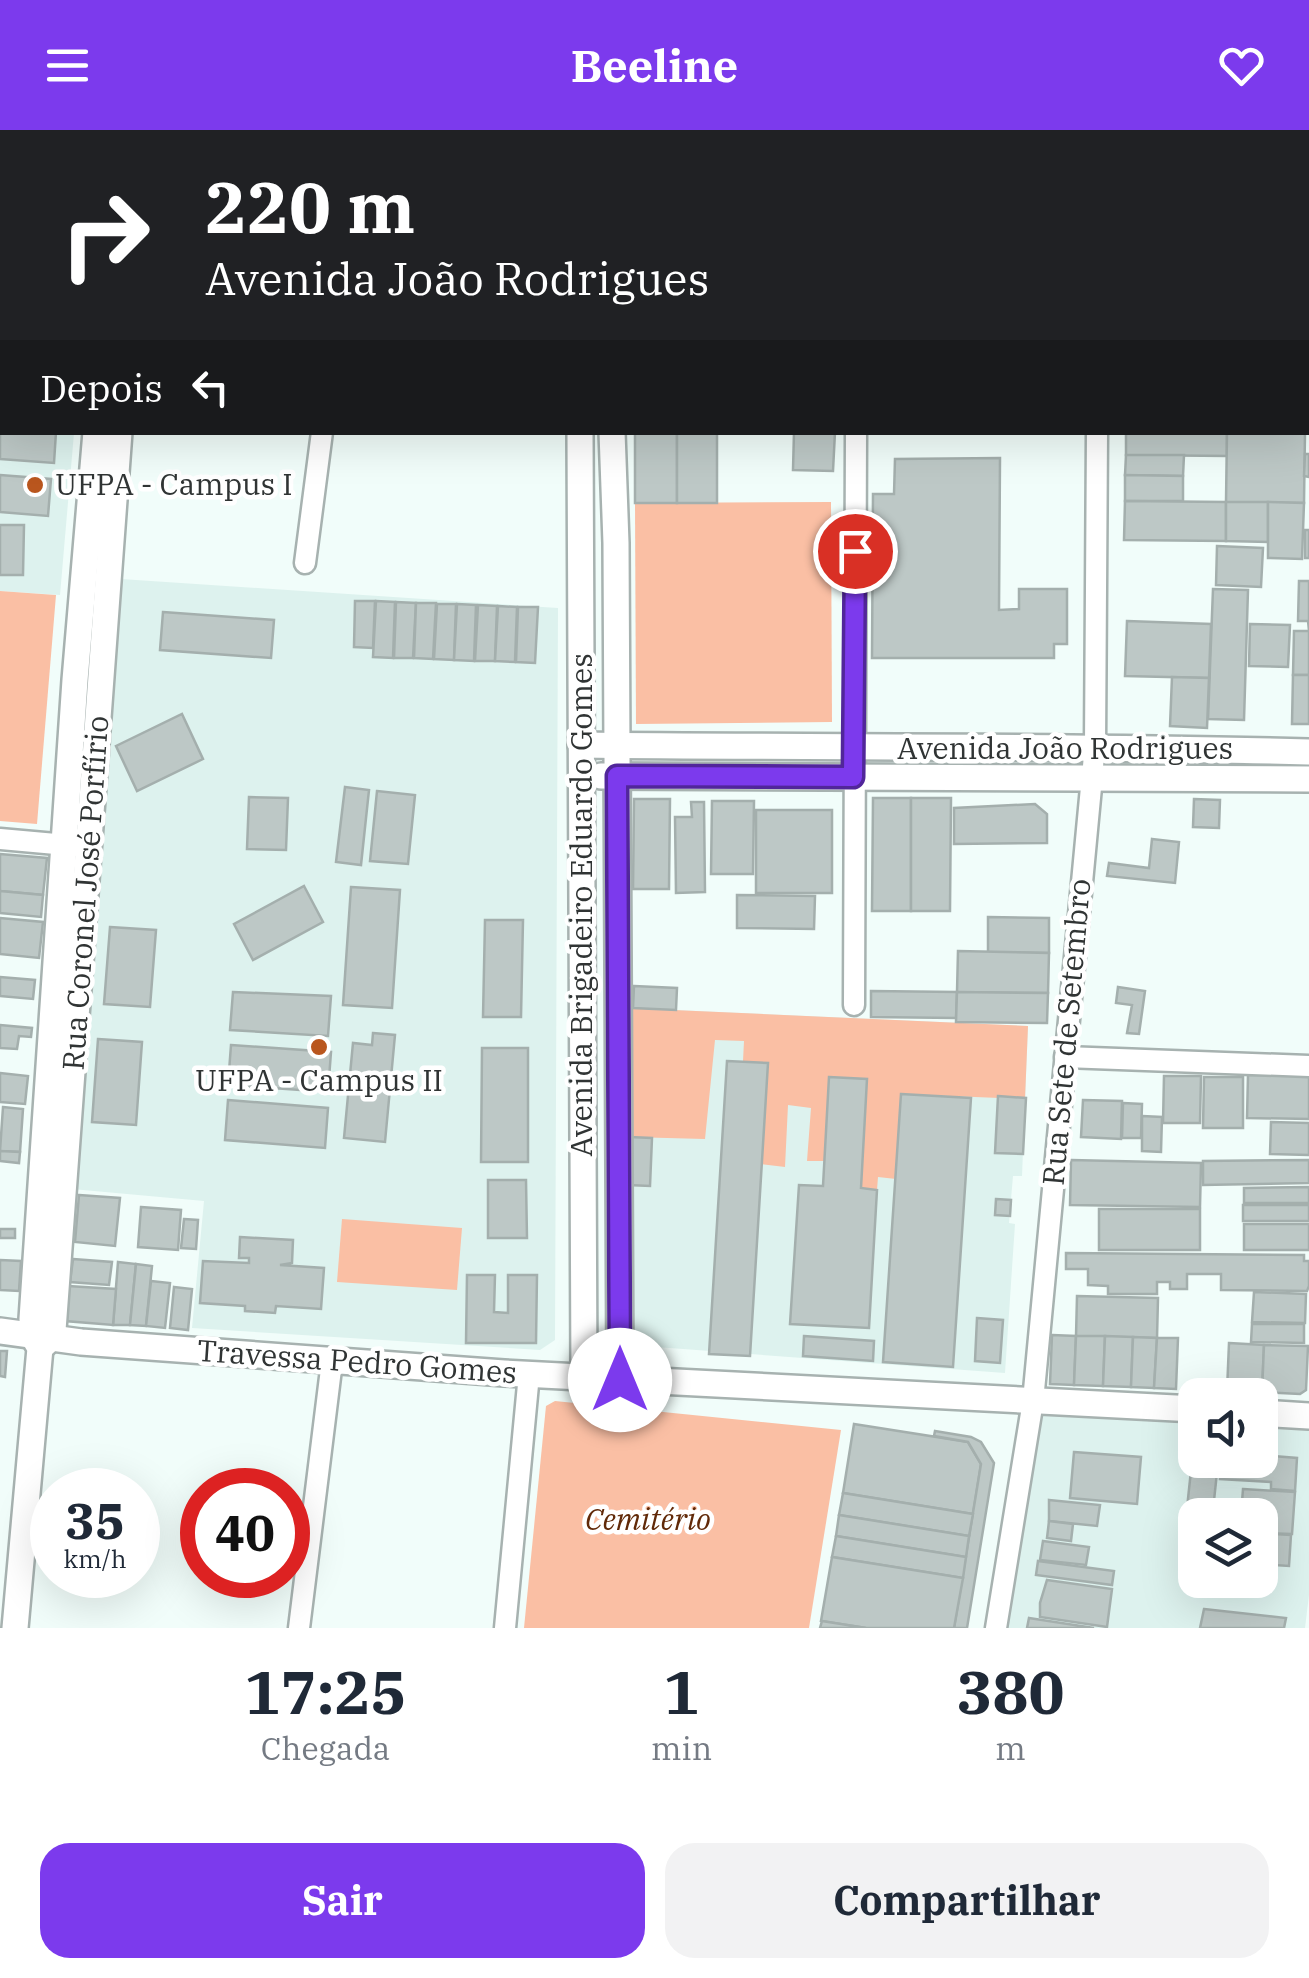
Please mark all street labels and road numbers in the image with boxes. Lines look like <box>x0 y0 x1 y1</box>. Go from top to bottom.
street label: Avenida Brigadeiro Eduardo Gomes <box>561 653 600 1157</box>
street label: Rua Coronel José Porfírio <box>53 714 116 1072</box>
street label: Avenida João Rodrigues <box>897 728 1233 767</box>
street label: Rua Sete de Setembro <box>1033 877 1098 1187</box>
street label: Travessa Pedro Gomes <box>196 1330 518 1391</box>

